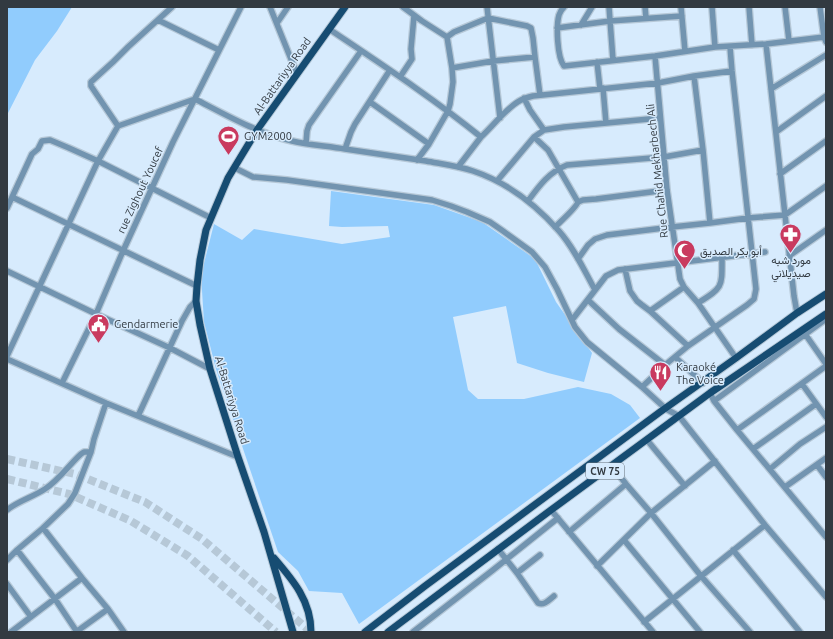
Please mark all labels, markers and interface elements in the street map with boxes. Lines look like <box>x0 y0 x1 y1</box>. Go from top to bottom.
street label: Al-Battariyya Road <box>251 35 313 117</box>
street label: Rue Chahid Mekharbech Ali <box>644 103 670 239</box>
sports icon: GYM2000 <box>216 123 242 156</box>
place label: GYM2000 <box>244 130 292 142</box>
street label: rue Zighout Youcef <box>115 144 166 235</box>
pharmacy icon: مورد شبه صيديلاني <box>778 221 804 254</box>
mosque icon: أبو بكر الصديق <box>671 238 697 271</box>
place label: أبو بكر الصديق <box>700 245 762 258</box>
place label: مورد شبه صيديلاني <box>771 254 811 283</box>
public building icon: Gendarmerie <box>85 311 111 344</box>
place label: Gendarmerie <box>114 318 178 330</box>
street label: Al-Battariyya Road <box>213 355 251 445</box>
restaurant icon: Karaoké The Voice <box>648 360 674 393</box>
place label: Karaoké The Voice <box>676 361 724 386</box>
road number: CW 75 <box>586 463 624 479</box>

